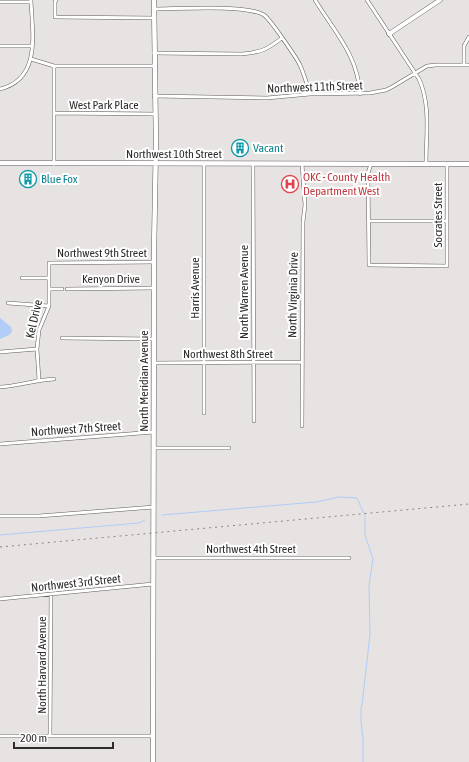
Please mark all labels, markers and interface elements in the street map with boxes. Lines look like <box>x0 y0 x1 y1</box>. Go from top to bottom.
street label: Northwest 11th Street <box>267 78 364 96</box>
street label: West Park Place <box>69 98 139 112</box>
building icon: Vacant <box>230 138 250 158</box>
place label: Vacant <box>253 141 284 155</box>
street label: Northwest 10th Street <box>126 147 222 161</box>
building icon: Blue Fox <box>18 169 38 189</box>
place label: OKC - County Health Department West <box>303 170 390 198</box>
place label: Blue Fox <box>41 172 78 186</box>
hospital icon: OKC - County Health Department West <box>280 174 300 194</box>
street label: Socrates Street <box>431 182 445 248</box>
street label: North Warren Avenue <box>237 245 251 339</box>
street label: Northwest 9th Street <box>57 246 148 260</box>
street label: North Virginia Drive <box>285 252 301 338</box>
street label: Harris Avenue <box>188 257 202 319</box>
street label: Kenyon Drive <box>82 272 140 286</box>
street label: Kel Drive <box>23 298 45 340</box>
street label: North Meridian Avenue <box>137 330 151 432</box>
street label: Northwest 8th Street <box>183 347 274 361</box>
street label: Northwest 7th Street <box>31 419 122 439</box>
street label: Northwest 4th Street <box>206 542 297 556</box>
street label: Northwest 3rd Street <box>30 571 122 595</box>
street label: North Harvard Avenue <box>35 616 49 714</box>
scale bar <box>14 724 113 750</box>
text: 200 m <box>20 731 47 745</box>

